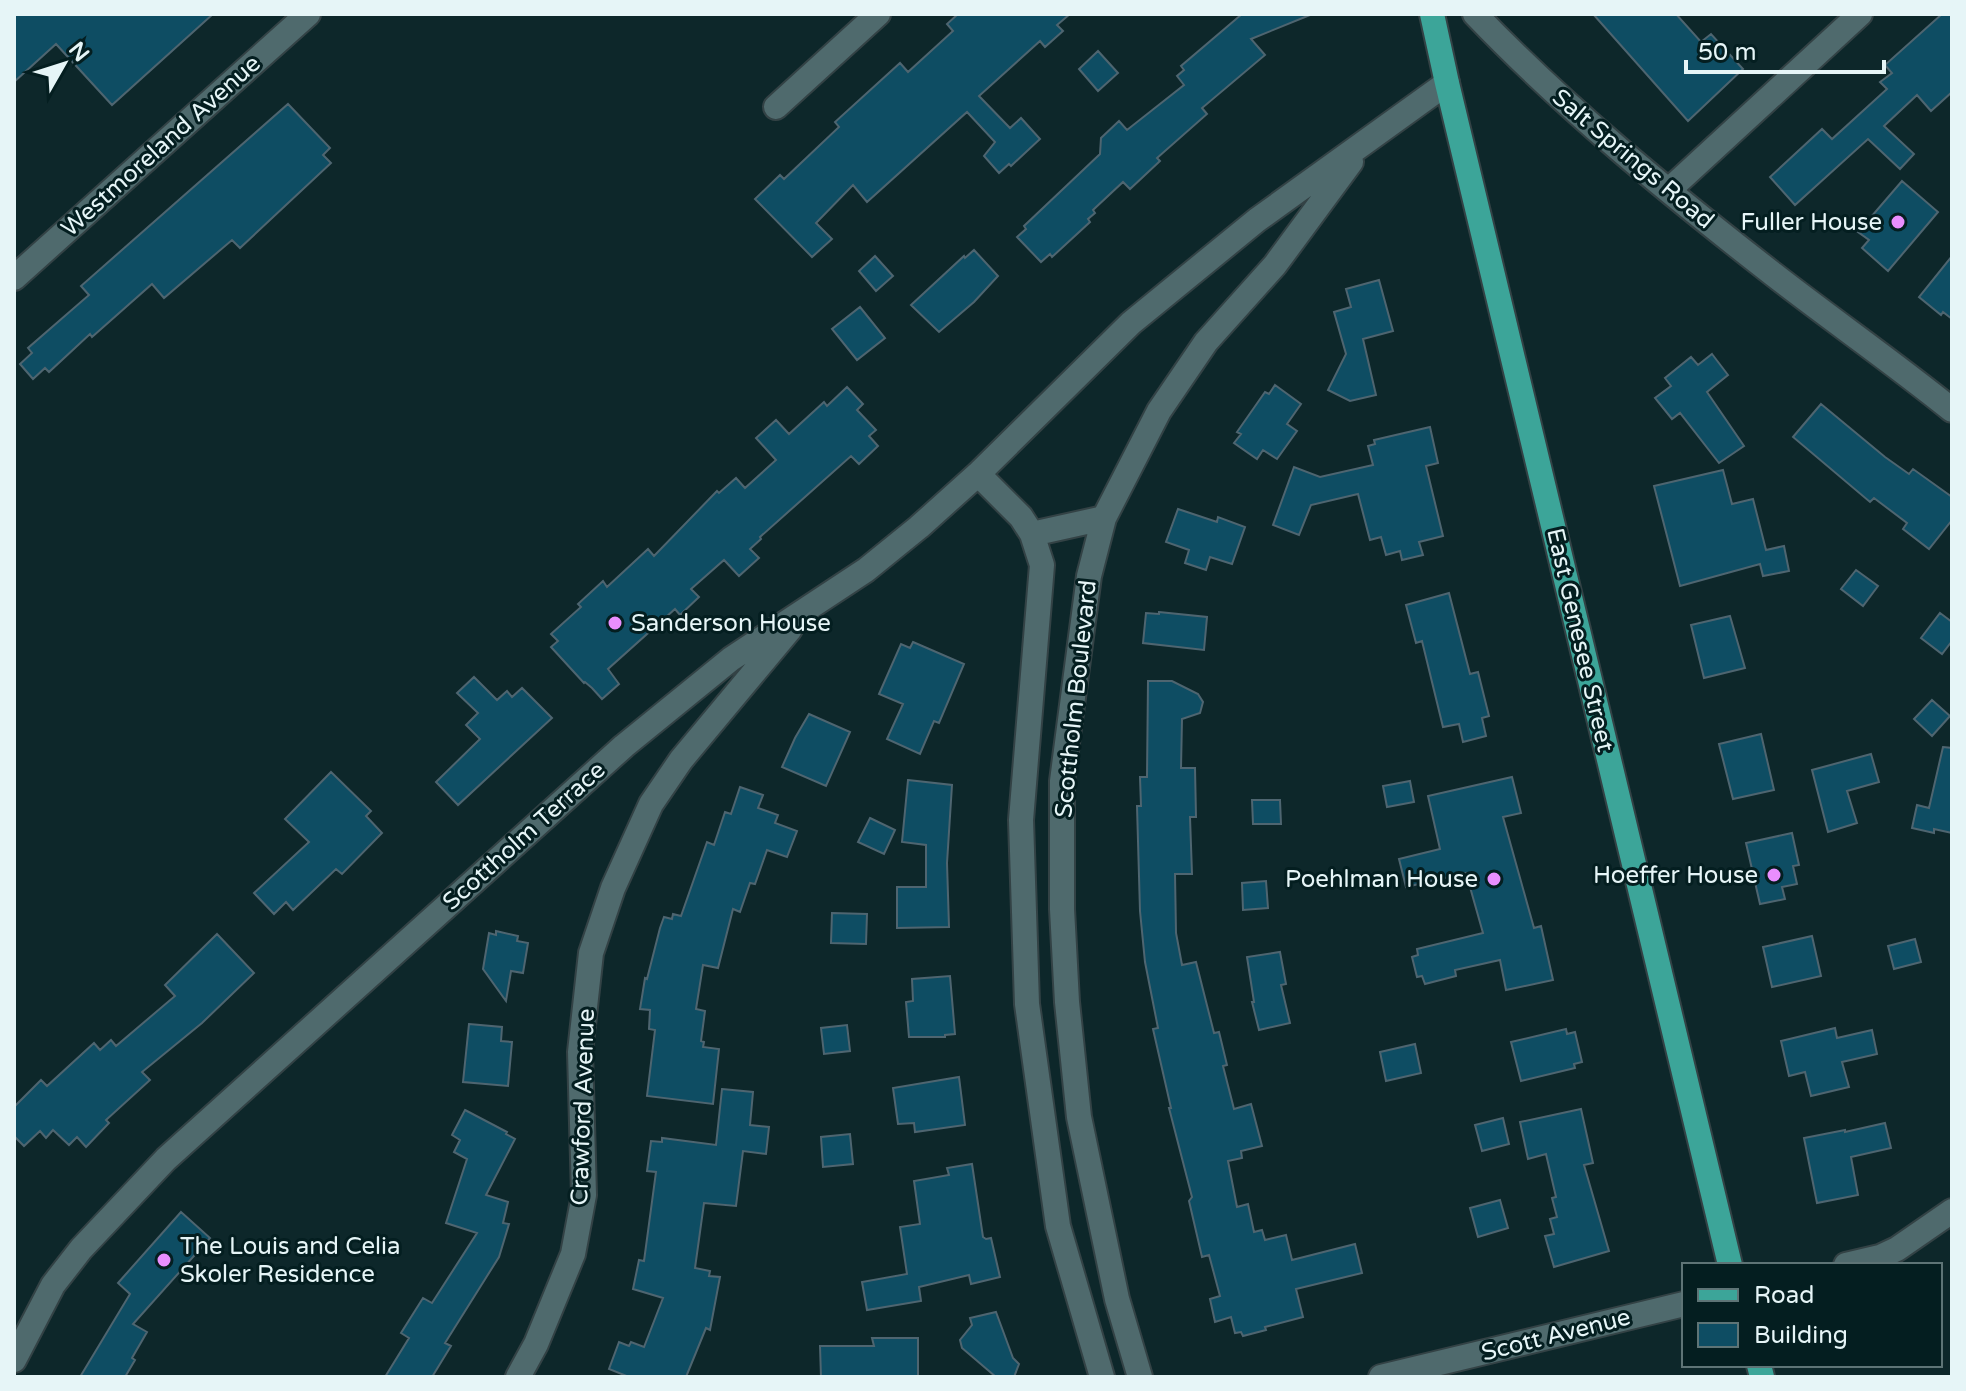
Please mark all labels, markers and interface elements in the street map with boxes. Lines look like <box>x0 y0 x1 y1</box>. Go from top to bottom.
north arrow <box>24 24 104 104</box>
scale bar <box>1686 24 1884 74</box>
text: N <box>63 37 94 67</box>
text: 50 m <box>1698 38 1756 67</box>
street label: Westmoreland Avenue <box>56 49 266 243</box>
street label: Salt Springs Road <box>1546 83 1720 235</box>
place label: Fuller House <box>1741 208 1882 237</box>
marker: Fuller House <box>1889 213 1907 231</box>
street label: East Genesee Street <box>1540 525 1620 755</box>
street label: Scottholm Boulevard <box>1049 579 1103 819</box>
place label: Sanderson House <box>631 609 831 638</box>
marker: Sanderson House <box>606 614 624 632</box>
street label: Scottholm Terrace <box>437 755 611 917</box>
place label: Hoeffer House <box>1593 861 1758 890</box>
place label: Poehlman House <box>1285 865 1478 894</box>
marker: Hoeffer House <box>1765 866 1783 884</box>
marker: Poehlman House <box>1485 870 1503 888</box>
street label: Crawford Avenue <box>565 1008 601 1206</box>
place label: The Louis and Celia Skoler Residence <box>180 1232 401 1289</box>
marker: The Louis and Celia Skoler Residence <box>155 1251 173 1269</box>
legend <box>1682 1263 1942 1367</box>
text: Road <box>1754 1281 1814 1310</box>
street label: Scott Avenue <box>1479 1302 1633 1368</box>
text: Building <box>1754 1321 1848 1350</box>

